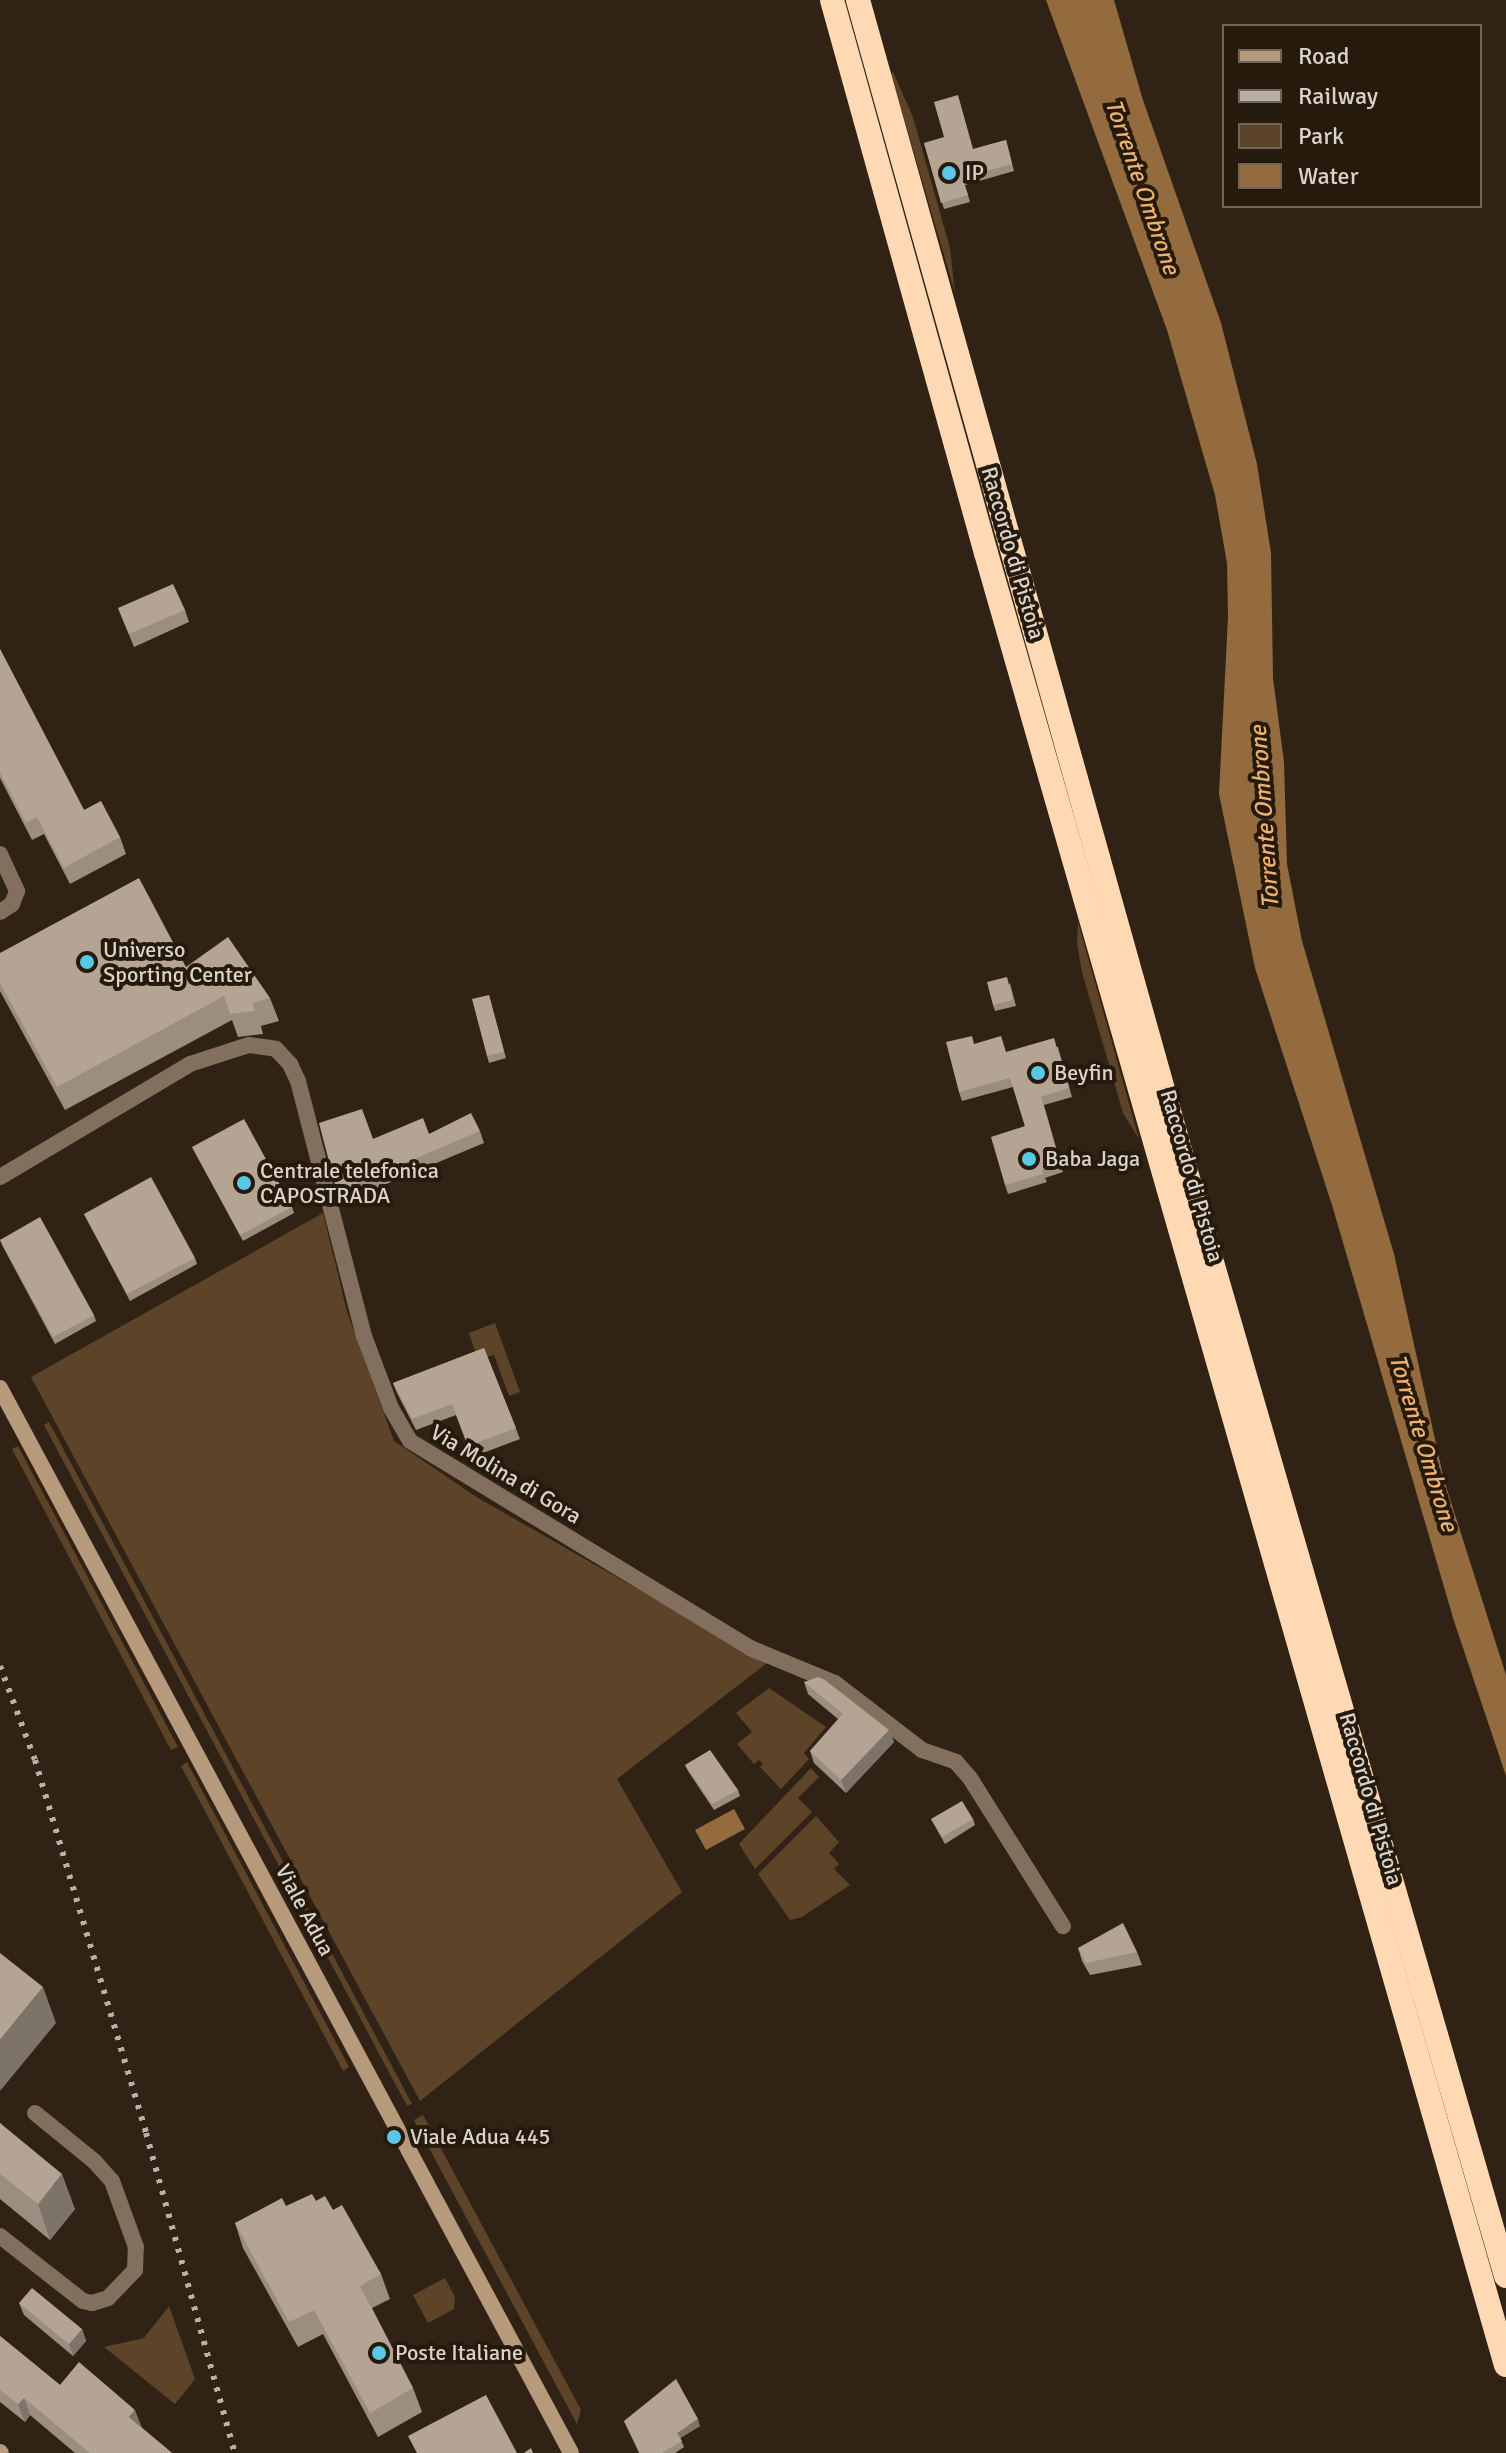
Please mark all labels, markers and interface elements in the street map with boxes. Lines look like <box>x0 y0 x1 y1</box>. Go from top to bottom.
legend <box>1222 24 1482 208</box>
text: Road <box>1298 41 1349 71</box>
text: Railway <box>1298 81 1378 111</box>
water label: Torrente Ombrone <box>1098 96 1186 278</box>
text: Park <box>1298 121 1344 151</box>
place label: IP <box>965 160 984 186</box>
text: Water <box>1298 161 1358 191</box>
marker: IP <box>940 164 958 182</box>
street label: Raccordo di Pistoia <box>976 464 1050 642</box>
water label: Torrente Ombrone <box>1244 724 1286 910</box>
place label: Universo Sporting Center <box>103 936 252 988</box>
marker: Universo Sporting Center <box>78 953 96 971</box>
place label: Beyfin <box>1054 1060 1113 1086</box>
marker: Beyfin <box>1029 1064 1047 1082</box>
street label: Raccordo di Pistoia <box>1155 1087 1229 1265</box>
place label: Baba Jaga <box>1045 1146 1140 1172</box>
marker: Baba Jaga <box>1020 1150 1038 1168</box>
place label: Centrale telefonica CAPOSTRADA <box>260 1157 439 1208</box>
marker: Centrale telefonica CAPOSTRADA <box>235 1174 253 1192</box>
water label: Torrente Ombrone <box>1382 1351 1464 1535</box>
street label: Via Molina di Gora <box>426 1419 586 1529</box>
street label: Raccordo di Pistoia <box>1334 1710 1408 1888</box>
street label: Viale Adua <box>270 1860 340 1960</box>
place label: Viale Adua 445 <box>410 2124 550 2150</box>
marker: Viale Adua 445 <box>385 2128 403 2146</box>
place label: Poste Italiane <box>395 2340 523 2366</box>
marker: Poste Italiane <box>370 2344 388 2362</box>

